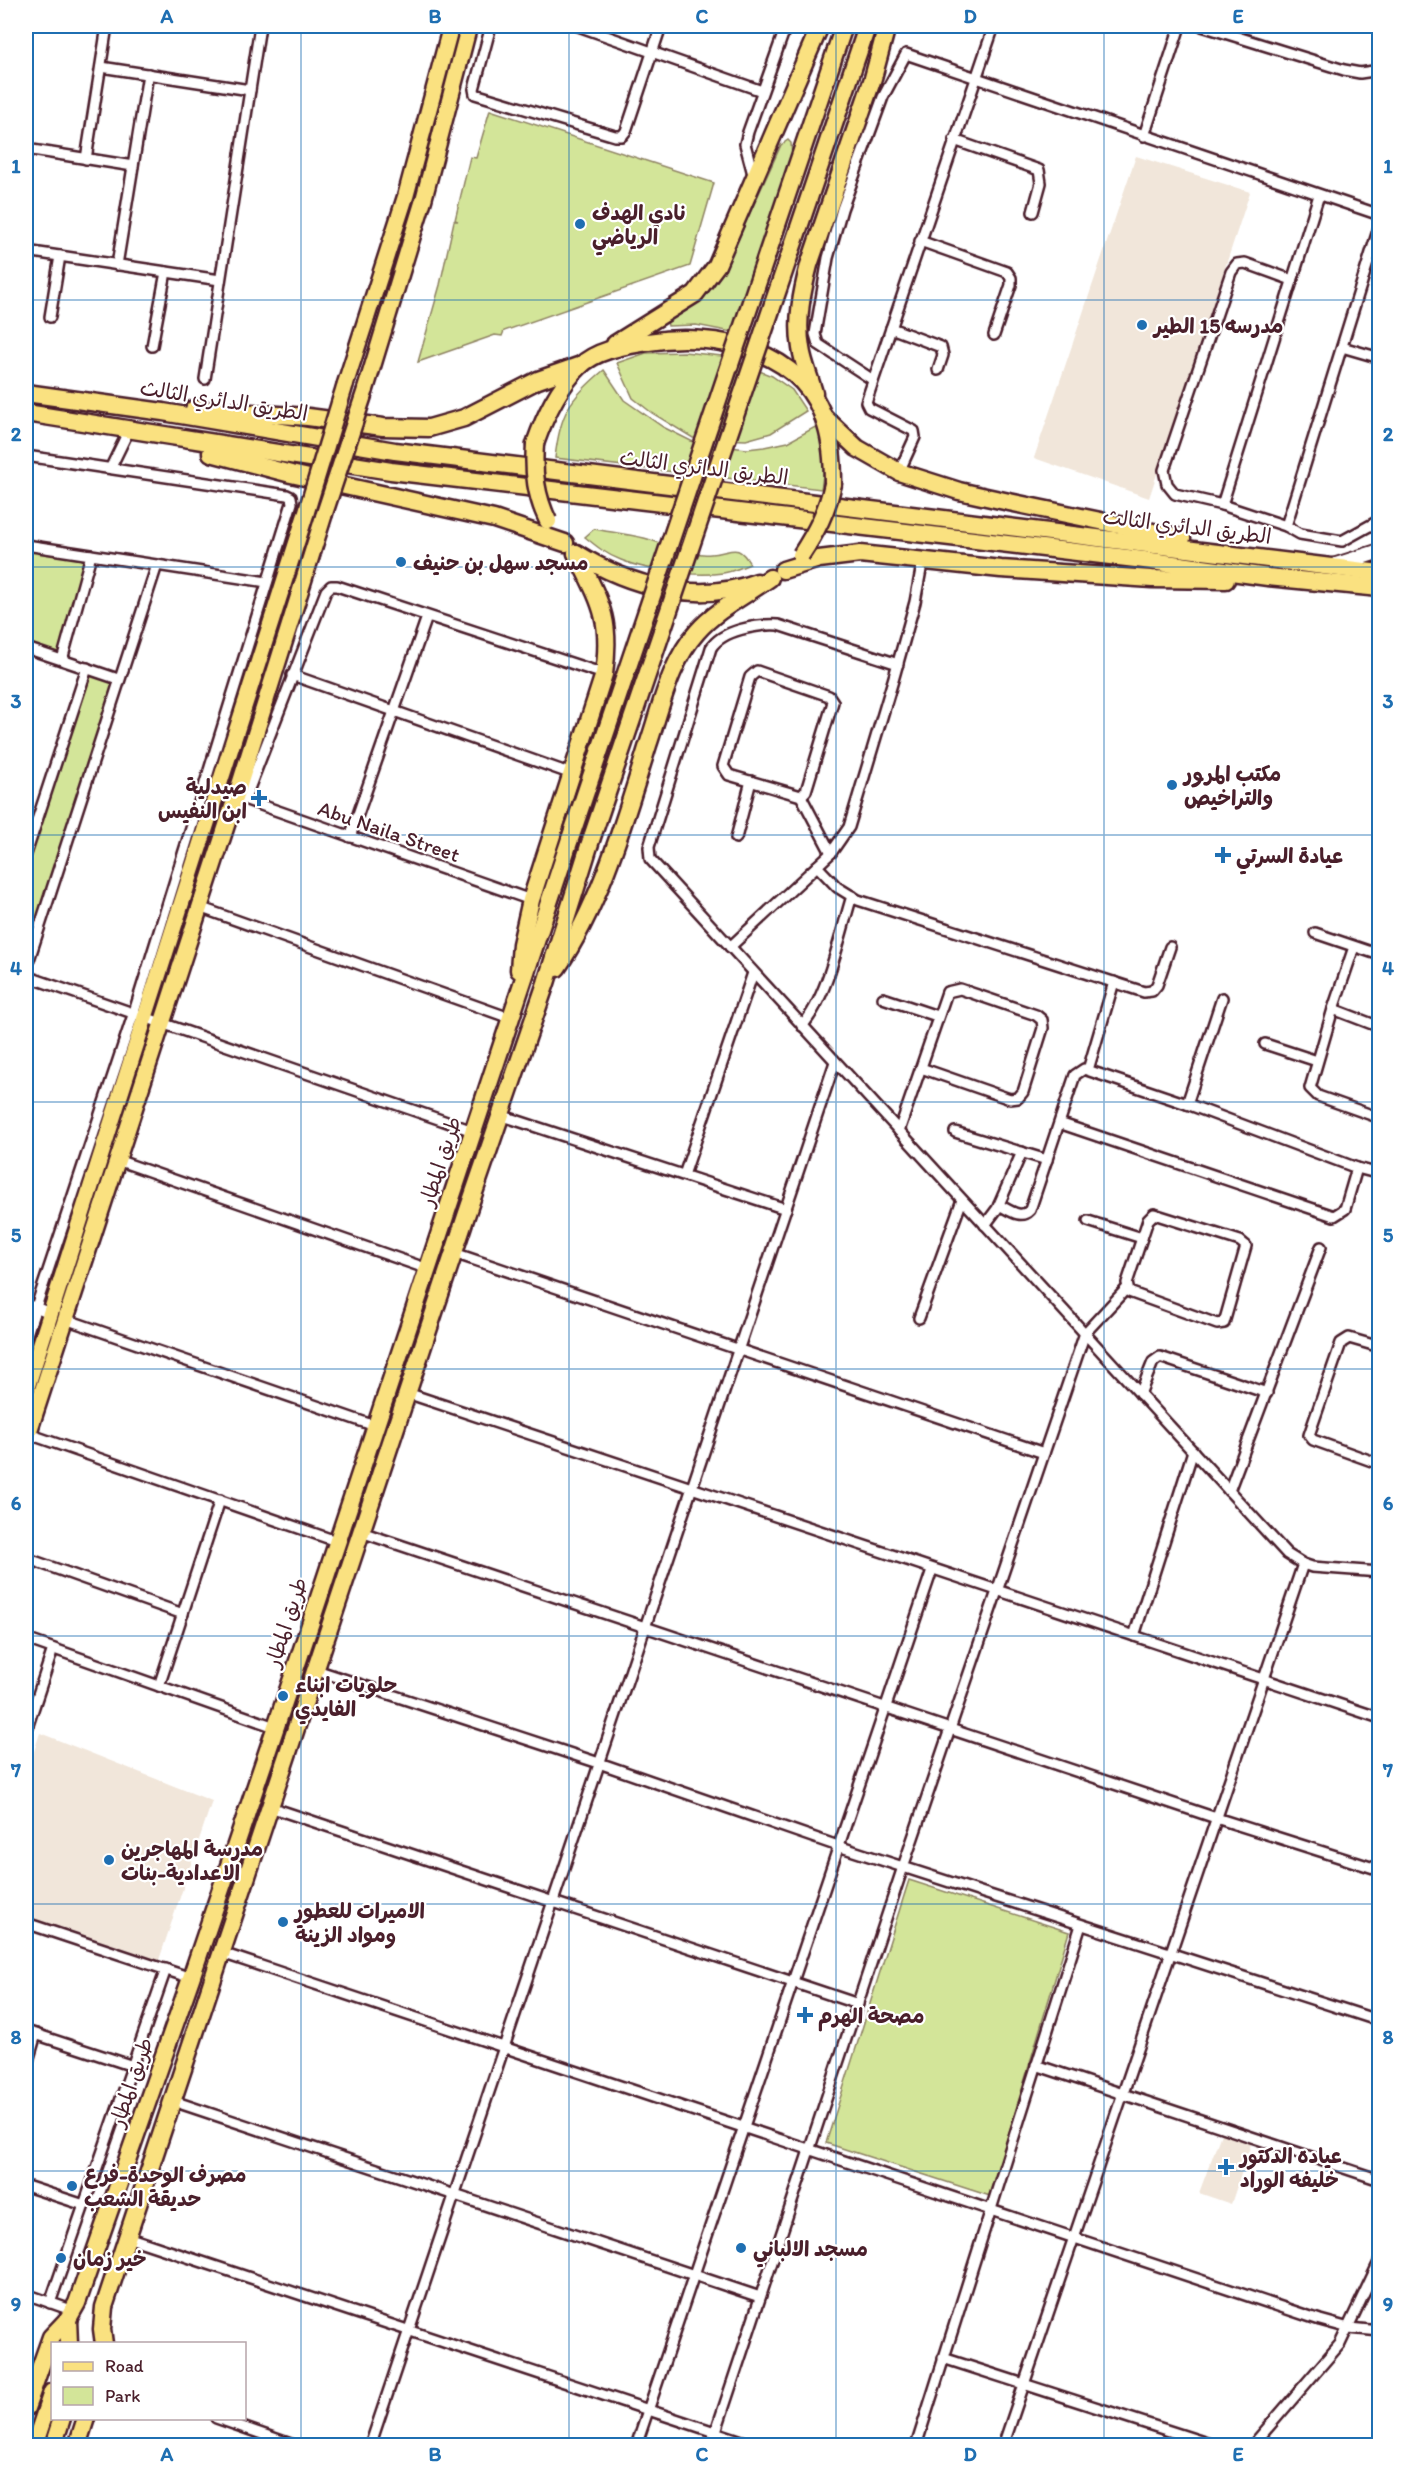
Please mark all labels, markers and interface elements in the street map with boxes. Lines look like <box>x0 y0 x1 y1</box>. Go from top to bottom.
text: A <box>160 4 174 28</box>
text: B <box>429 4 442 28</box>
text: C <box>696 4 709 28</box>
text: D <box>963 4 977 28</box>
text: E <box>1232 4 1244 28</box>
text: 1 <box>11 154 21 178</box>
text: 1 <box>1383 154 1393 178</box>
place label: نادي الهدف الرياضي <box>592 200 686 256</box>
marker: نادي الهدف الرياضي <box>573 217 587 231</box>
place label: مدرسه 15 الطير <box>1152 313 1283 339</box>
marker: مدرسه 15 الطير <box>1135 318 1149 332</box>
street label: الطريق الدائري الثالث <box>138 374 310 429</box>
text: 2 <box>11 422 22 446</box>
text: 2 <box>1383 422 1394 446</box>
street label: الطريق الدائري الثالث <box>618 444 790 493</box>
street label: الطريق الدائري الثالث <box>1101 503 1273 552</box>
place label: مسجد سهل بن حنيف <box>413 550 589 576</box>
marker: مسجد سهل بن حنيف <box>394 555 408 569</box>
text: 3 <box>11 689 22 713</box>
text: 3 <box>1383 689 1394 713</box>
place label: مكتب المرور والتراخيص <box>1182 761 1281 811</box>
place label: صيدلية ابن النفيس <box>158 774 247 824</box>
marker: مكتب المرور والتراخيص <box>1165 778 1179 792</box>
marker: صيدلية ابن النفيس <box>252 791 266 805</box>
street label: Abu Naila Street <box>315 795 463 867</box>
place label: عيادة السرتي <box>1236 843 1343 875</box>
marker: عيادة السرتي <box>1214 846 1232 864</box>
text: 4 <box>10 956 22 980</box>
text: 4 <box>1382 956 1394 980</box>
street label: طريق المطار <box>413 1113 466 1211</box>
text: 5 <box>11 1223 22 1247</box>
text: 5 <box>1383 1223 1394 1247</box>
text: 6 <box>11 1491 22 1515</box>
text: 6 <box>1383 1491 1394 1515</box>
street label: طريق المطار <box>259 1574 312 1672</box>
place label: حلويات ابناء الفايدي <box>295 1672 397 1725</box>
marker: حلويات ابناء الفايدي <box>276 1689 290 1703</box>
text: 7 <box>10 1758 21 1782</box>
text: 7 <box>1382 1758 1393 1782</box>
place label: مدرسة المهاجرين الاعدادية-بنات <box>121 1836 263 1886</box>
marker: مدرسة المهاجرين الاعدادية-بنات <box>102 1853 116 1867</box>
place label: الاميرات للعطور ومواد الزينة <box>293 1898 425 1949</box>
marker: الاميرات للعطور ومواد الزينة <box>276 1915 290 1929</box>
place label: مصحة الهرم <box>818 2003 924 2032</box>
marker: مصحة الهرم <box>796 2006 814 2024</box>
text: 8 <box>11 2025 22 2049</box>
text: 8 <box>1383 2025 1394 2049</box>
street label: طريق المطار <box>103 2034 158 2132</box>
place label: عياده الدكتور خليفه الوراد <box>1238 2143 1342 2194</box>
marker: عياده الدكتور خليفه الوراد <box>1217 2158 1235 2176</box>
place label: مصرف الوحدة-فرع حديقة الشعب <box>84 2162 246 2212</box>
marker: مصرف الوحدة-فرع حديقة الشعب <box>65 2179 79 2193</box>
place label: مسجد الالباني <box>753 2236 868 2268</box>
marker: مسجد الالباني <box>734 2241 748 2255</box>
place label: خير زمان <box>73 2246 146 2272</box>
marker: خير زمان <box>54 2251 68 2265</box>
text: 9 <box>11 2292 21 2316</box>
text: 9 <box>1383 2292 1393 2316</box>
legend <box>51 2342 246 2420</box>
text: Road <box>105 2355 144 2377</box>
text: Park <box>105 2385 140 2407</box>
text: A <box>160 2442 174 2466</box>
text: B <box>429 2442 442 2466</box>
text: C <box>696 2442 709 2466</box>
text: D <box>963 2442 977 2466</box>
text: E <box>1232 2442 1244 2466</box>

